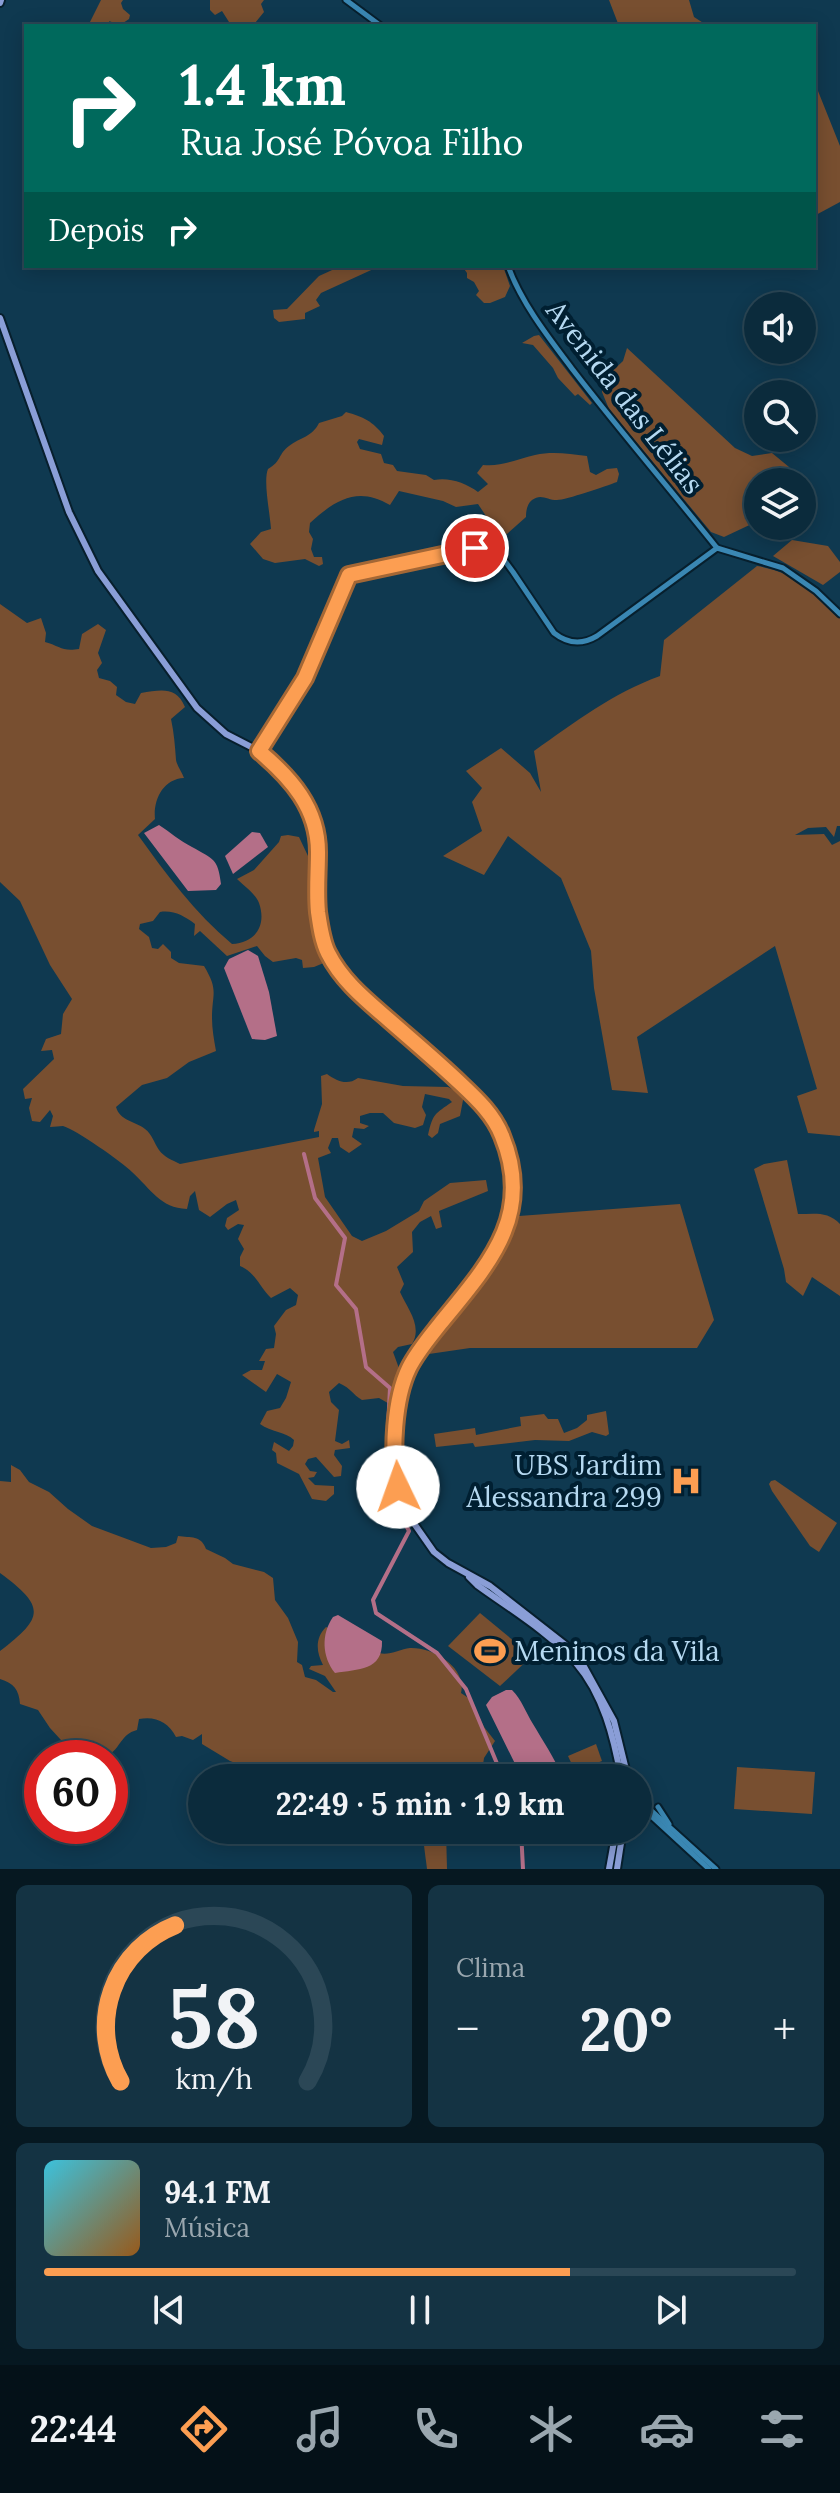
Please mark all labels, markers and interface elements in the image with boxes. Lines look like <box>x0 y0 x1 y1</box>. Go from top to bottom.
text: 1.4 km <box>180 49 346 120</box>
icon: right <box>48 56 152 160</box>
text: Rua José Póvoa Filho <box>180 119 524 165</box>
icon: right <box>160 208 204 252</box>
text: Depois <box>48 211 144 249</box>
street label: Avenida das Lélias <box>538 292 712 501</box>
map controls <box>744 292 816 540</box>
button: sound <box>744 292 816 364</box>
button: search <box>744 380 816 452</box>
button: layers <box>744 468 816 540</box>
pin <box>441 514 509 582</box>
icon: arrive <box>453 526 497 570</box>
position arrow <box>356 1445 440 1529</box>
place label: UBS Jardim Alessandra 299 <box>465 1447 662 1515</box>
hospital icon: UBS Jardim Alessandra 299 <box>669 1464 703 1498</box>
place label: Meninos da Vila <box>514 1633 720 1669</box>
sports icon: Meninos da Vila <box>473 1634 507 1668</box>
speed limit sign: 60 <box>24 1740 128 1844</box>
text: 22:49 · 5 min · 1.9 km <box>276 1785 564 1823</box>
text: Clima <box>456 1951 525 1984</box>
text: 58 <box>168 1964 260 2071</box>
text: 20° <box>579 1991 673 2067</box>
text: − <box>456 2001 479 2057</box>
text: + <box>773 2001 796 2057</box>
text: km/h <box>175 2060 253 2097</box>
text: 94.1 FM <box>164 2173 271 2211</box>
text: Música <box>164 2211 250 2244</box>
icon: previous <box>147 2288 191 2332</box>
icon: pause <box>398 2288 442 2332</box>
icon: next <box>649 2288 693 2332</box>
icon: directions <box>176 2401 232 2457</box>
icon: music <box>292 2401 348 2457</box>
icon: phone <box>408 2401 464 2457</box>
icon: climate <box>523 2401 579 2457</box>
icon: car <box>639 2401 695 2457</box>
icon: filters <box>754 2401 810 2457</box>
text: 22:44 <box>30 2406 117 2452</box>

